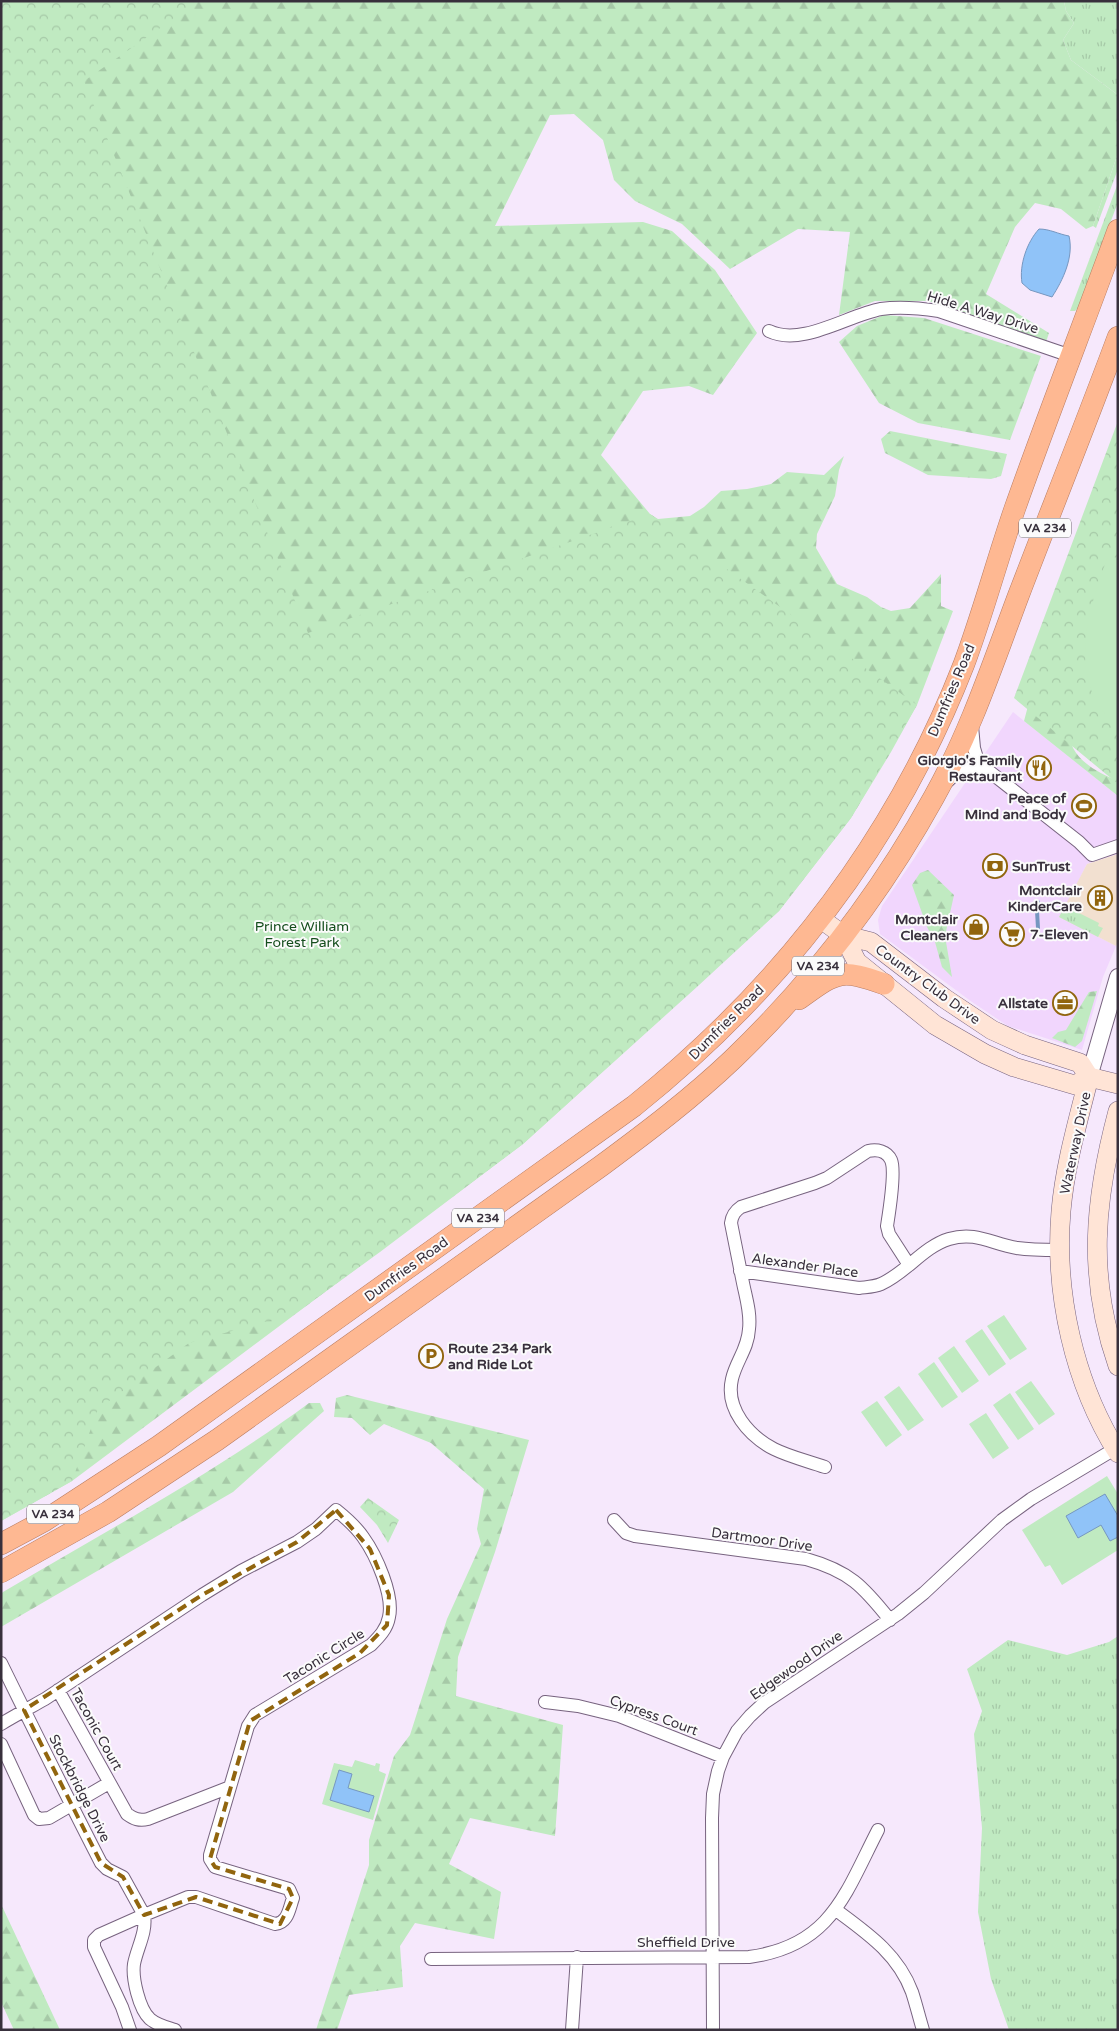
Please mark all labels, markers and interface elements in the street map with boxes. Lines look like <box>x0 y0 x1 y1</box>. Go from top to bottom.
street label: Hide A Way Drive <box>925 287 1041 337</box>
road number: VA 234 <box>1019 518 1071 538</box>
street label: Dumfries Road <box>924 641 979 739</box>
place label: Giorgio's Family Restaurant <box>917 752 1023 785</box>
restaurant icon: Giorgio's Family Restaurant <box>1026 755 1052 781</box>
place label: Peace of Mind and Body <box>965 790 1067 823</box>
sports icon: Peace of Mind and Body <box>1071 793 1097 819</box>
bank icon: SunTrust <box>982 853 1008 879</box>
place label: SunTrust <box>1012 858 1071 875</box>
place label: Montclair KinderCare <box>1008 882 1083 915</box>
building icon: Montclair KinderCare <box>1087 885 1113 911</box>
place label: Montclair Cleaners <box>895 911 959 944</box>
shop icon: Montclair Cleaners <box>963 914 989 940</box>
park label: Prince William Forest Park <box>255 918 349 951</box>
supermarket icon: 7-Eleven <box>999 921 1025 947</box>
place label: 7-Eleven <box>1030 926 1088 943</box>
street label: Country Club Drive <box>872 941 984 1028</box>
road number: VA 234 <box>792 956 844 976</box>
street label: Dumfries Road <box>685 981 767 1063</box>
office icon: Allstate <box>1052 990 1078 1016</box>
place label: Allstate <box>998 995 1048 1012</box>
street label: Waterway Drive <box>1056 1090 1095 1196</box>
road number: VA 234 <box>452 1208 504 1228</box>
street label: Dumfries Road <box>361 1233 451 1305</box>
street label: Alexander Place <box>751 1250 859 1281</box>
place label: Route 234 Park and Ride Lot <box>448 1340 552 1373</box>
parking icon: Route 234 Park and Ride Lot <box>418 1343 444 1369</box>
road number: VA 234 <box>27 1505 79 1524</box>
street label: Dartmoor Drive <box>710 1524 814 1555</box>
street label: Taconic Circle <box>281 1625 368 1688</box>
street label: Edgewood Drive <box>747 1627 846 1704</box>
street label: Taconic Court <box>67 1685 127 1774</box>
street label: Cypress Court <box>607 1692 701 1740</box>
street label: Stockbridge Drive <box>45 1732 114 1845</box>
street label: Sheffield Drive <box>637 1934 735 1951</box>

